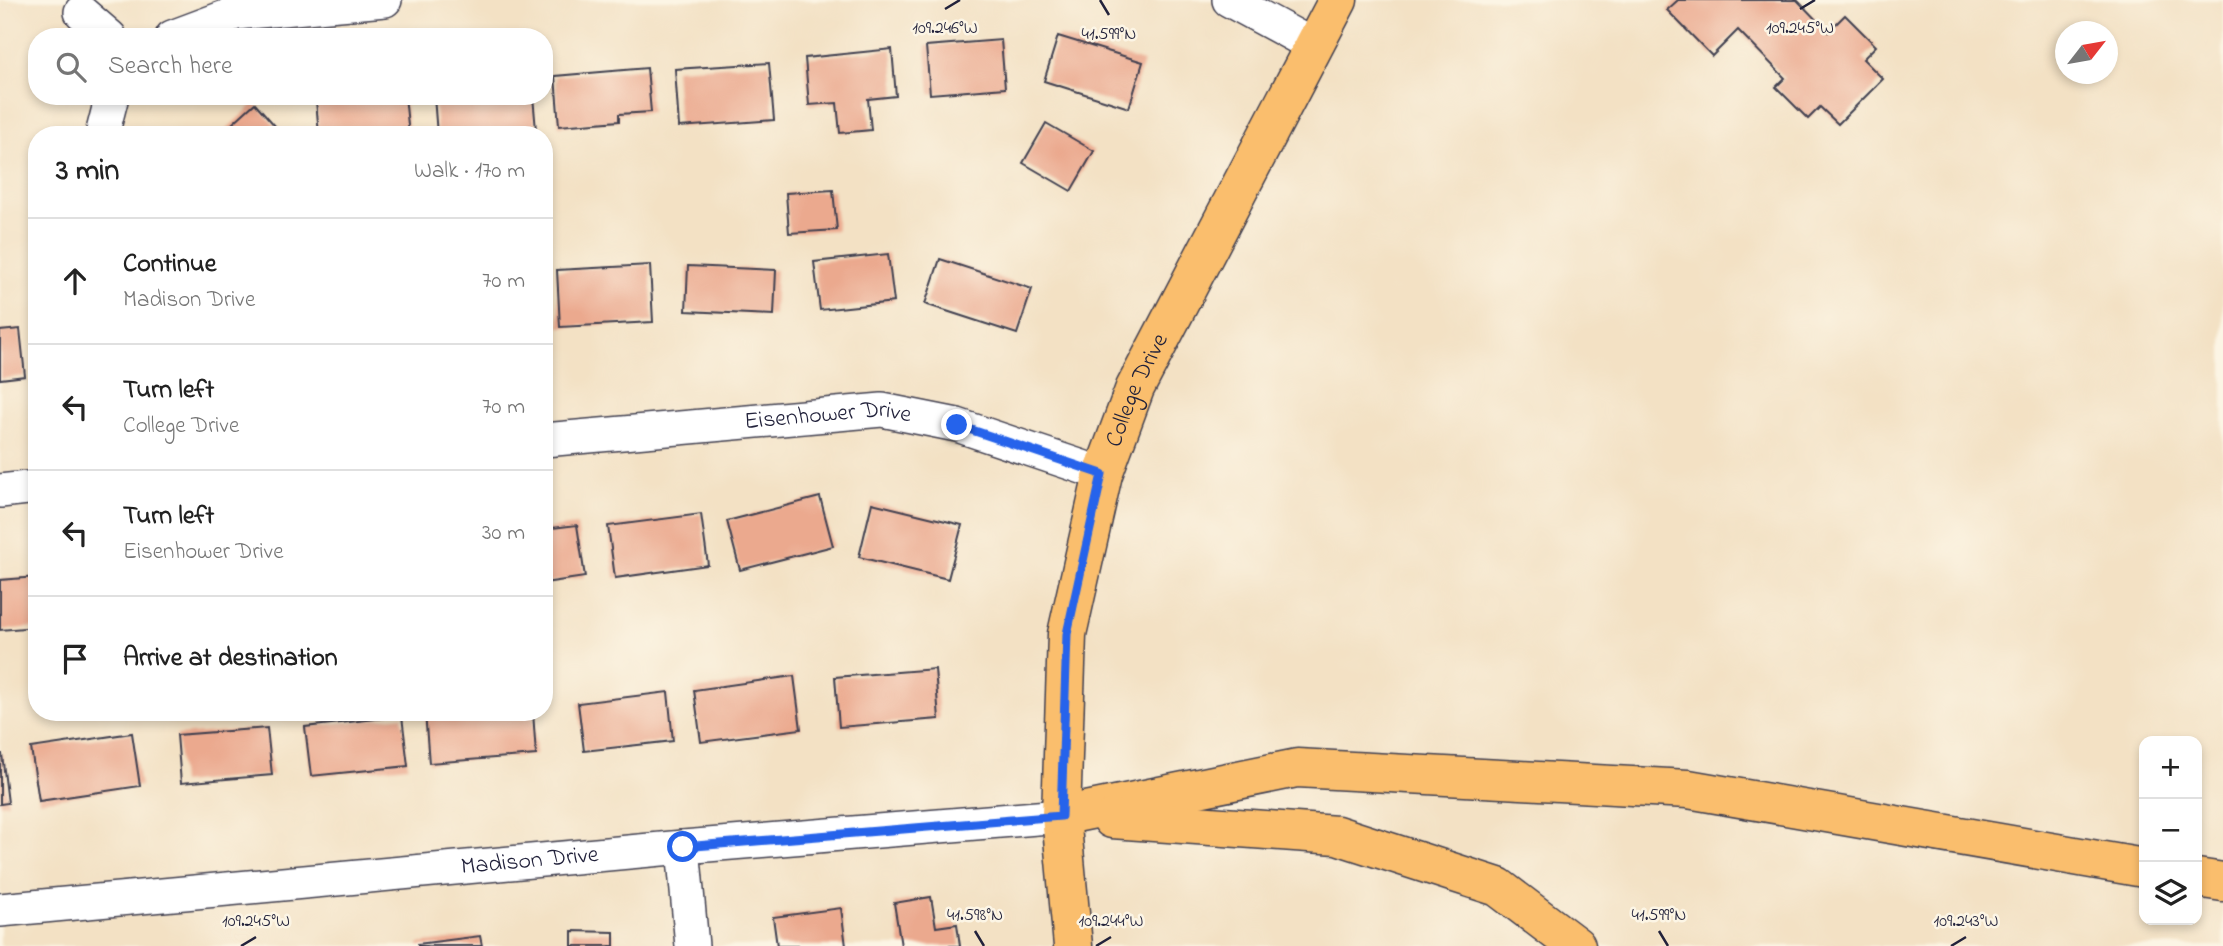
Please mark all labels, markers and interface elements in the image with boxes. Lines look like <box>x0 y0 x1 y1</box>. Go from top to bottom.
text: 109.246°W <box>912 16 978 42</box>
text: 109.245°W <box>1766 16 1834 42</box>
north arrow <box>2055 21 2118 84</box>
text: 41.599°N <box>1082 22 1136 48</box>
search box <box>28 28 553 105</box>
icon: search <box>52 48 90 86</box>
text: Search here <box>108 48 233 86</box>
text: 3 min <box>56 150 119 194</box>
text: Walk · 170 m <box>414 155 525 188</box>
text: Continue <box>123 246 216 284</box>
icon: ahead <box>56 262 94 300</box>
text: 70 m <box>482 265 525 298</box>
text: Madison Drive <box>123 284 255 317</box>
street label: College Drive <box>1097 327 1178 452</box>
text: Turn left <box>123 372 214 410</box>
icon: left <box>56 388 94 426</box>
text: 70 m <box>482 391 525 424</box>
street label: Eisenhower Drive <box>743 392 915 440</box>
route end <box>941 409 972 440</box>
text: College Drive <box>123 410 239 443</box>
text: Turn left <box>123 498 214 536</box>
icon: left <box>56 514 94 552</box>
text: 30 m <box>482 517 525 550</box>
text: Eisenhower Drive <box>123 536 284 569</box>
icon: arrive <box>56 640 94 678</box>
text: Arrive at destination <box>123 640 338 678</box>
map controls <box>2139 736 2202 925</box>
button: + <box>2139 736 2202 799</box>
button: − <box>2139 799 2202 862</box>
route start <box>667 831 698 862</box>
street label: Madison Drive <box>459 837 600 885</box>
button: layers <box>2139 862 2202 925</box>
text: 41.598°N <box>947 903 1003 929</box>
text: 41.599°N <box>1632 903 1686 929</box>
text: 109.245°W <box>222 909 290 935</box>
text: 109.244°W <box>1078 909 1144 935</box>
text: 109.243°W <box>1933 909 1999 935</box>

